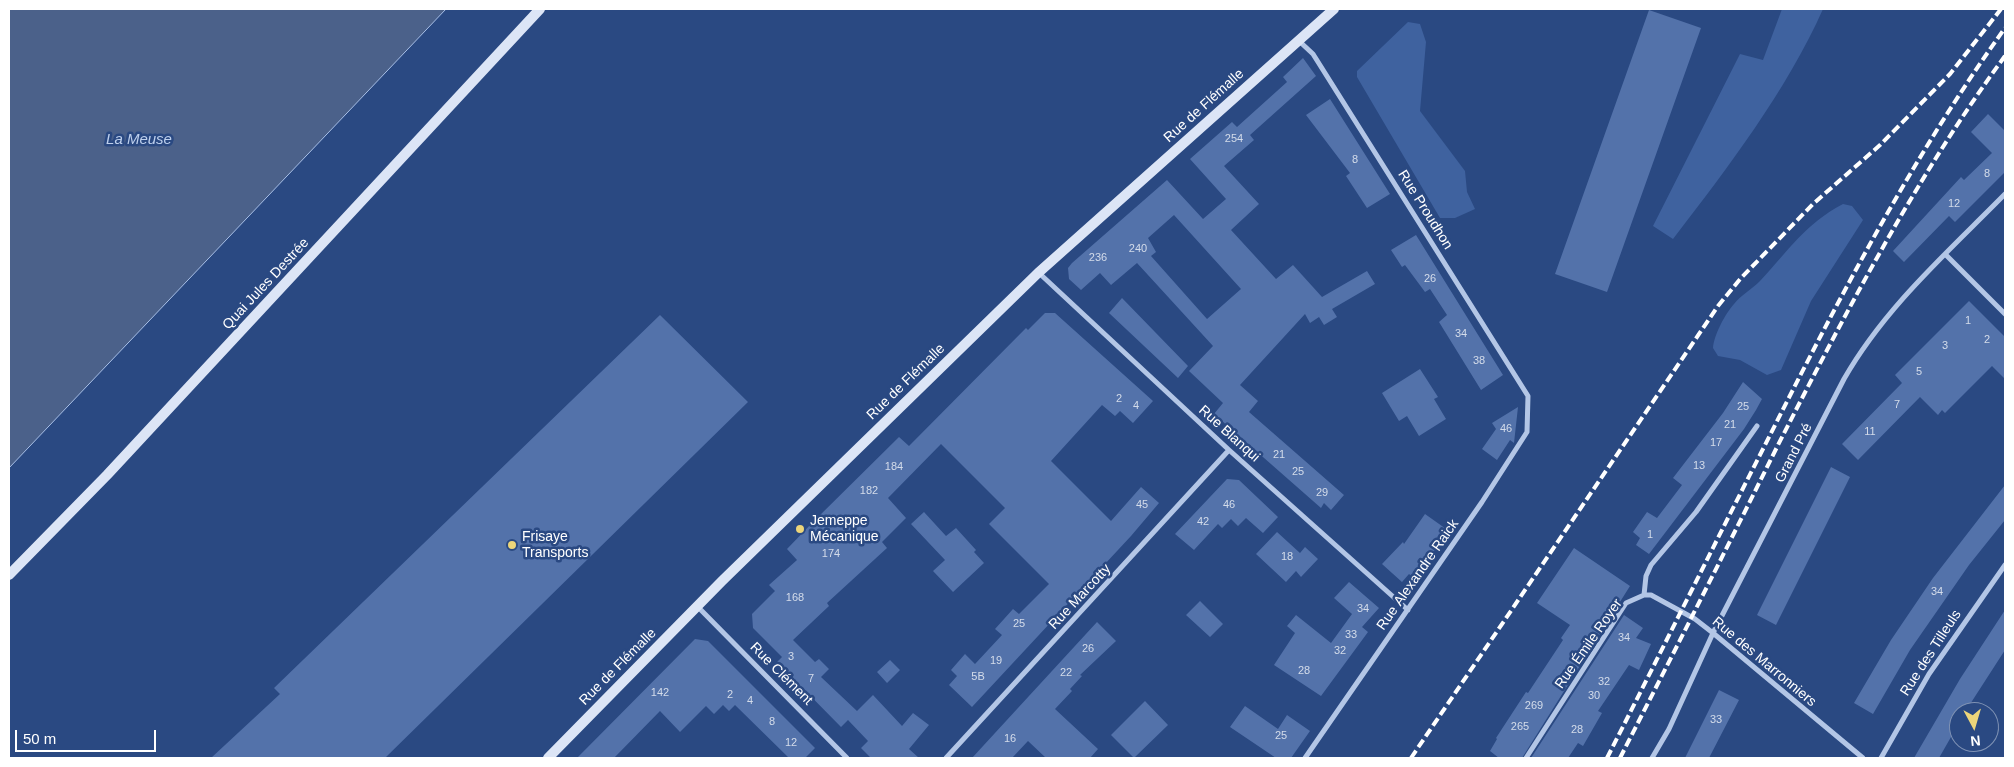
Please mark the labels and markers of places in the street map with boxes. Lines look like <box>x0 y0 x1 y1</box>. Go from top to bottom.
place label: Jemeppe Mécanique <box>810 513 878 546</box>
marker: Jemeppe Mécanique <box>794 523 806 535</box>
place label: Frisaye Transports <box>522 529 588 562</box>
marker: Frisaye Transports <box>506 539 518 551</box>

